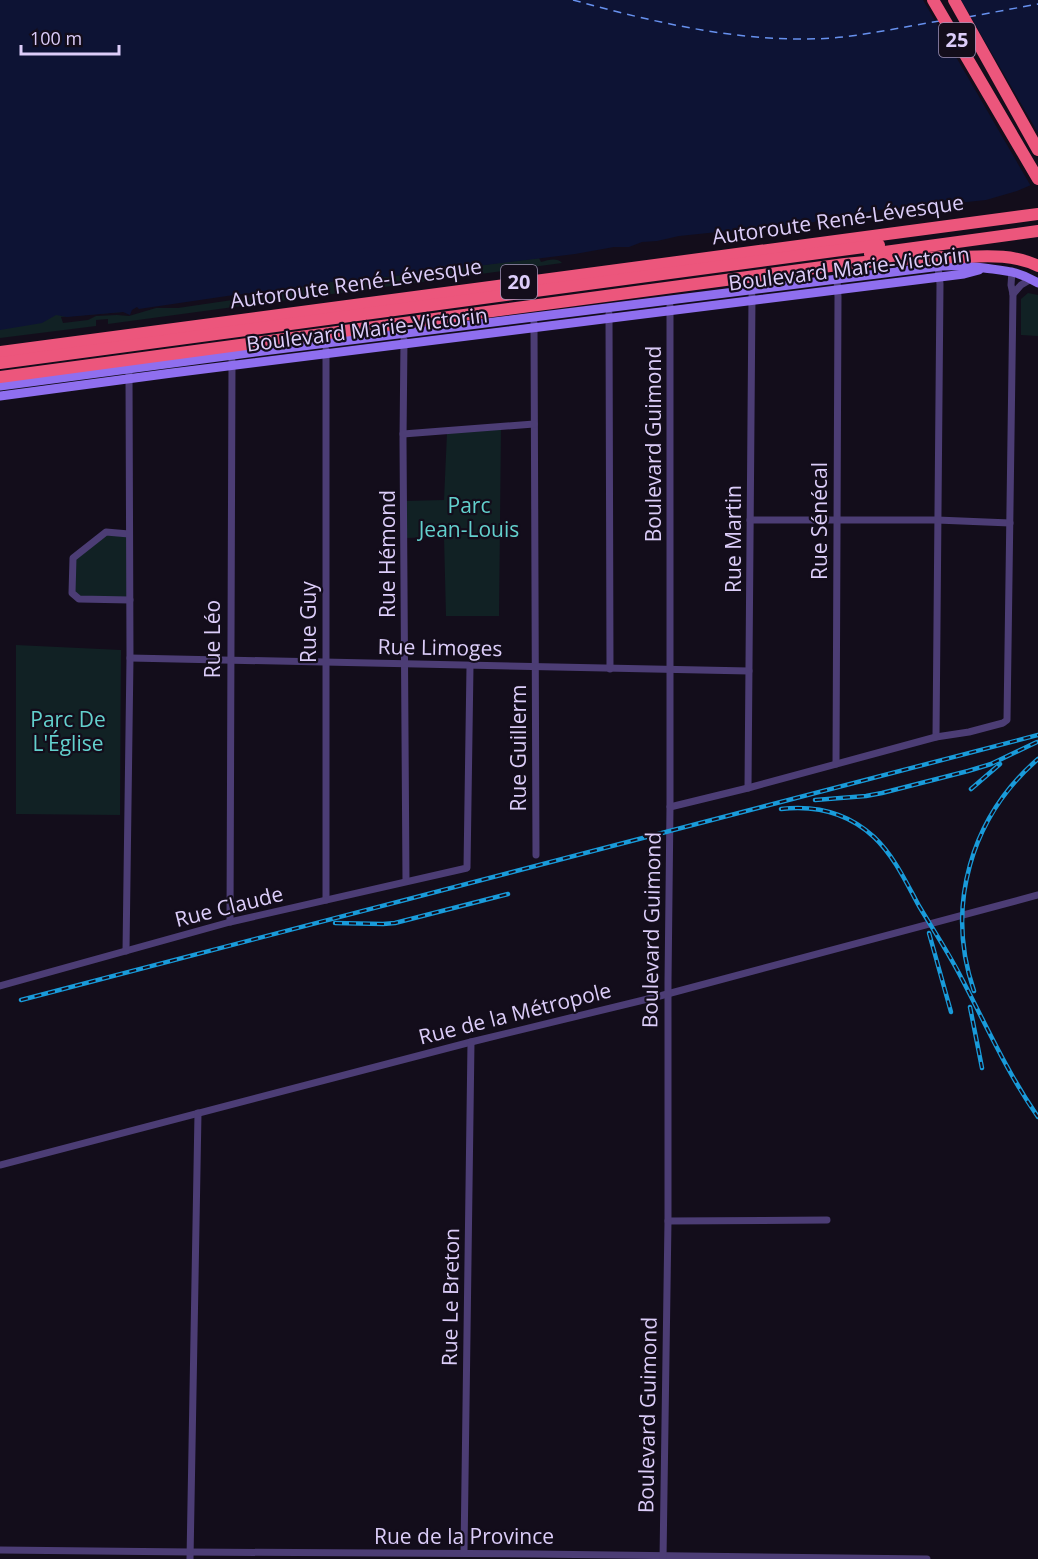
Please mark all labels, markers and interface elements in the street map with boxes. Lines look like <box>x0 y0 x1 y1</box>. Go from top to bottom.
scale bar <box>21 18 118 56</box>
road number: 25 <box>939 23 975 57</box>
text: 100 m <box>30 26 82 50</box>
street label: Autoroute René-Lévesque <box>710 187 966 251</box>
street label: Boulevard Marie-Victorin <box>727 239 971 297</box>
street label: Autoroute René-Lévesque <box>228 251 484 315</box>
road number: 20 <box>501 265 537 299</box>
street label: Boulevard Marie-Victorin <box>245 300 489 358</box>
street label: Boulevard Guimond <box>639 346 667 542</box>
street label: Rue Sénécal <box>805 462 833 580</box>
street label: Rue Martin <box>719 485 747 593</box>
street label: Rue Hémond <box>373 490 401 618</box>
park label: Parc Jean-Louis <box>417 491 519 543</box>
street label: Rue Guy <box>294 581 322 663</box>
street label: Rue Léo <box>198 600 226 678</box>
street label: Rue Limoges <box>377 632 503 662</box>
street label: Rue Guillerm <box>504 685 532 811</box>
park label: Parc De L'Église <box>30 705 106 757</box>
street label: Boulevard Guimond <box>635 832 667 1028</box>
street label: Rue Claude <box>172 879 286 933</box>
street label: Rue de la Métropole <box>416 976 614 1051</box>
street label: Rue Le Breton <box>435 1228 465 1366</box>
street label: Boulevard Guimond <box>631 1317 663 1513</box>
street label: Rue de la Province <box>374 1522 554 1550</box>

